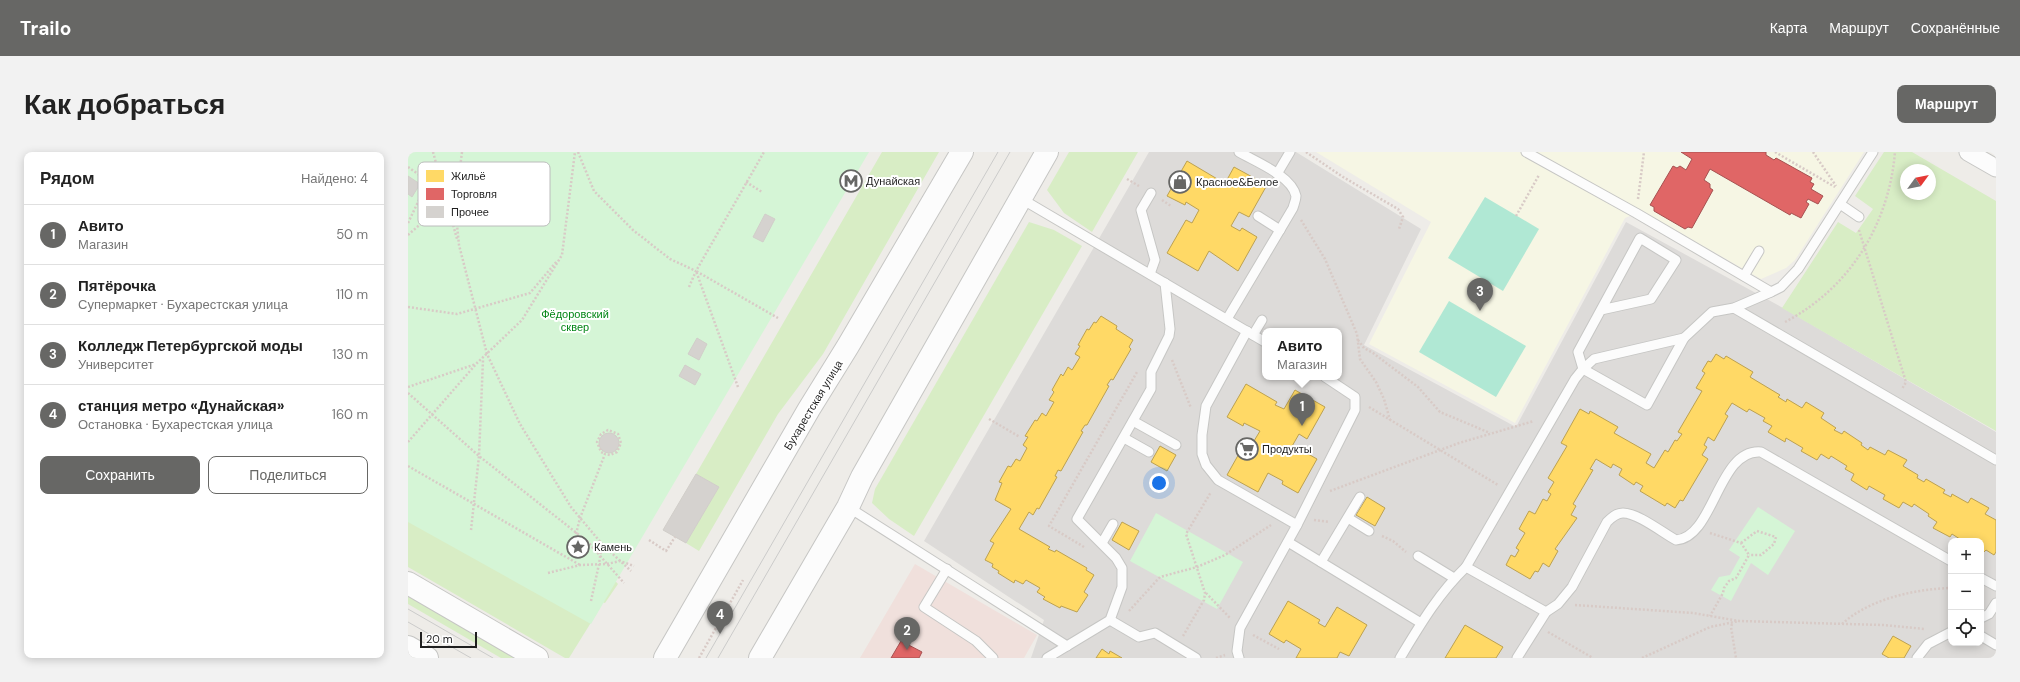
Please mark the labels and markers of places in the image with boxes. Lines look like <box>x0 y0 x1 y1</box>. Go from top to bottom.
metro station icon: Дунайская <box>838 168 864 194</box>
shop icon: Красное&Белое <box>1167 169 1193 195</box>
place label: Дунайская <box>866 174 920 188</box>
place label: Красное&Белое <box>1196 175 1278 189</box>
pin: 3 <box>1467 278 1493 311</box>
pin: 1 <box>1289 393 1315 426</box>
supermarket icon: Продукты <box>1234 436 1260 462</box>
place label: Продукты <box>1262 442 1312 456</box>
place icon: Камень <box>565 534 591 560</box>
place label: Камень <box>594 540 632 554</box>
pin: 4 <box>707 601 733 634</box>
pin: 2 <box>894 617 920 650</box>

